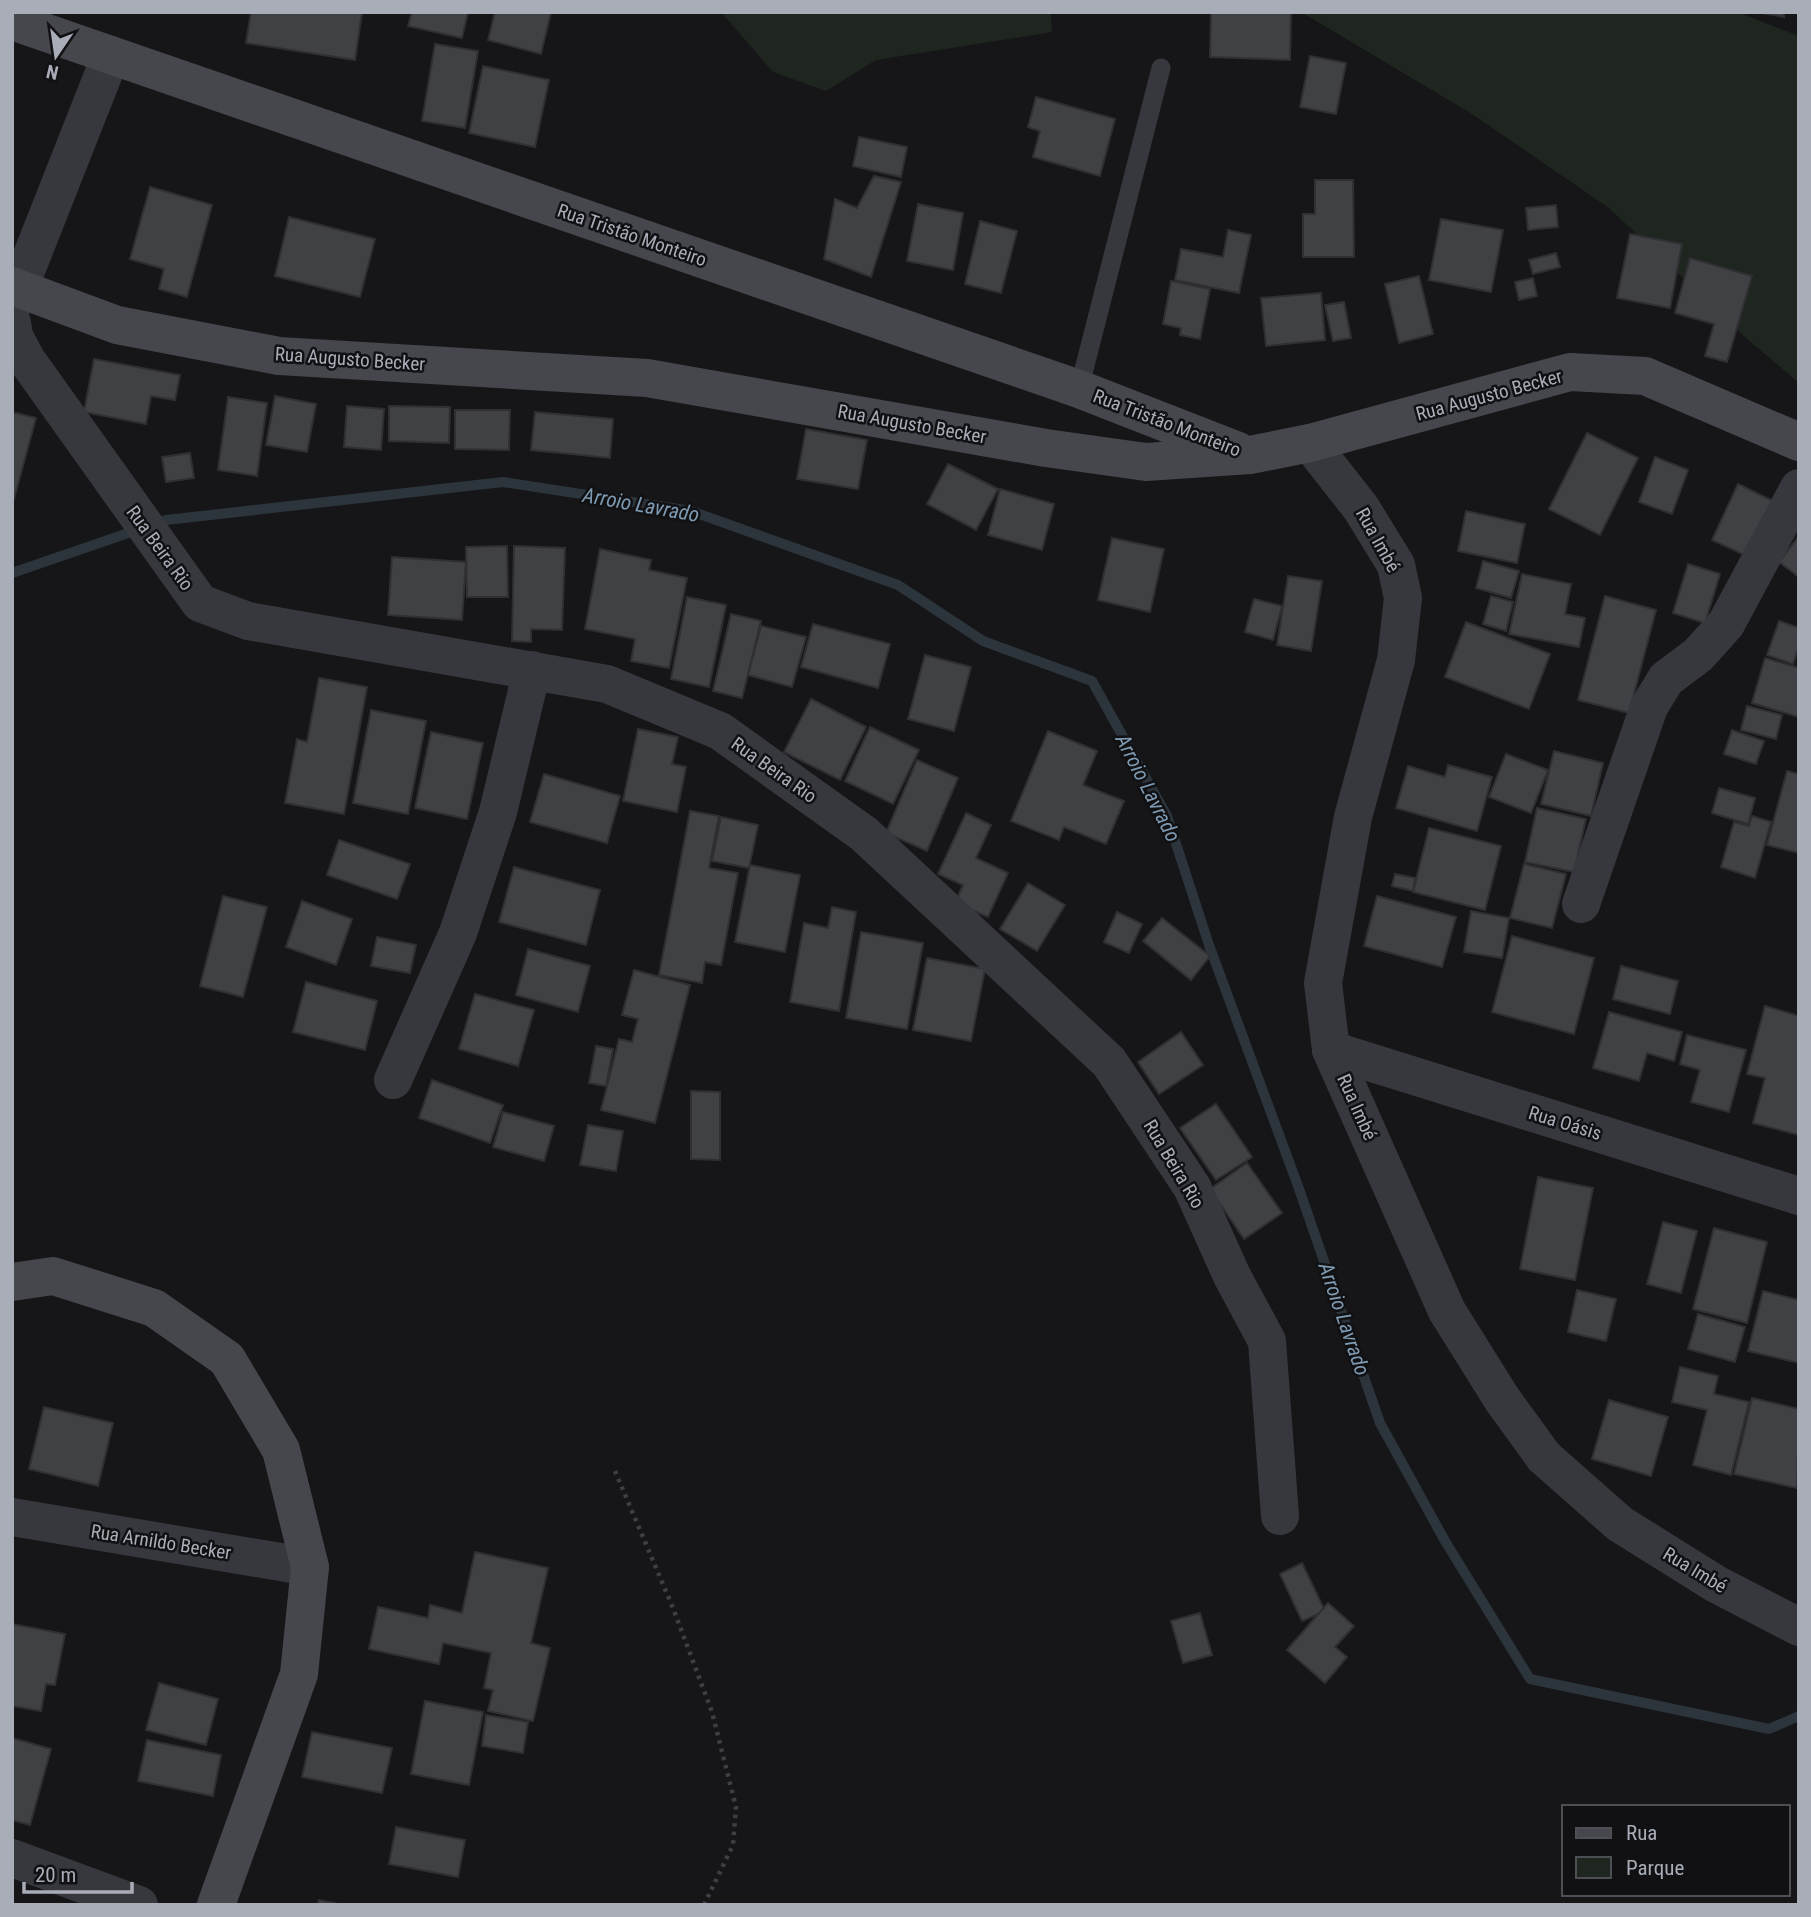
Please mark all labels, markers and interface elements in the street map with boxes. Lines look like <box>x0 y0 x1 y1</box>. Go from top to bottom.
north arrow <box>21 21 91 91</box>
text: N <box>44 60 61 85</box>
street label: Rua Tristão Monteiro <box>554 199 710 271</box>
street label: Rua Augusto Becker <box>274 342 426 376</box>
street label: Rua Augusto Becker <box>1413 364 1565 426</box>
street label: Rua Tristão Monteiro <box>1090 384 1244 462</box>
street label: Rua Augusto Becker <box>836 400 988 448</box>
water label: Arroio Lavrado <box>580 483 701 527</box>
street label: Rua Beira Rio <box>122 501 198 595</box>
street label: Rua Imbé <box>1351 504 1405 576</box>
water label: Arroio Lavrado <box>1110 729 1185 846</box>
street label: Rua Beira Rio <box>727 732 821 808</box>
street label: Rua Imbé <box>1332 1070 1382 1144</box>
street label: Rua Oásis <box>1526 1101 1604 1145</box>
street label: Rua Beira Rio <box>1139 1116 1209 1212</box>
water label: Arroio Lavrado <box>1313 1258 1375 1379</box>
street label: Rua Arnildo Becker <box>89 1520 233 1564</box>
street label: Rua Imbé <box>1659 1542 1731 1598</box>
legend <box>1562 1805 1790 1896</box>
text: Rua <box>1626 1821 1657 1845</box>
scale bar <box>24 1850 133 1894</box>
text: Parque <box>1626 1856 1684 1880</box>
text: 20 m <box>35 1863 76 1887</box>

